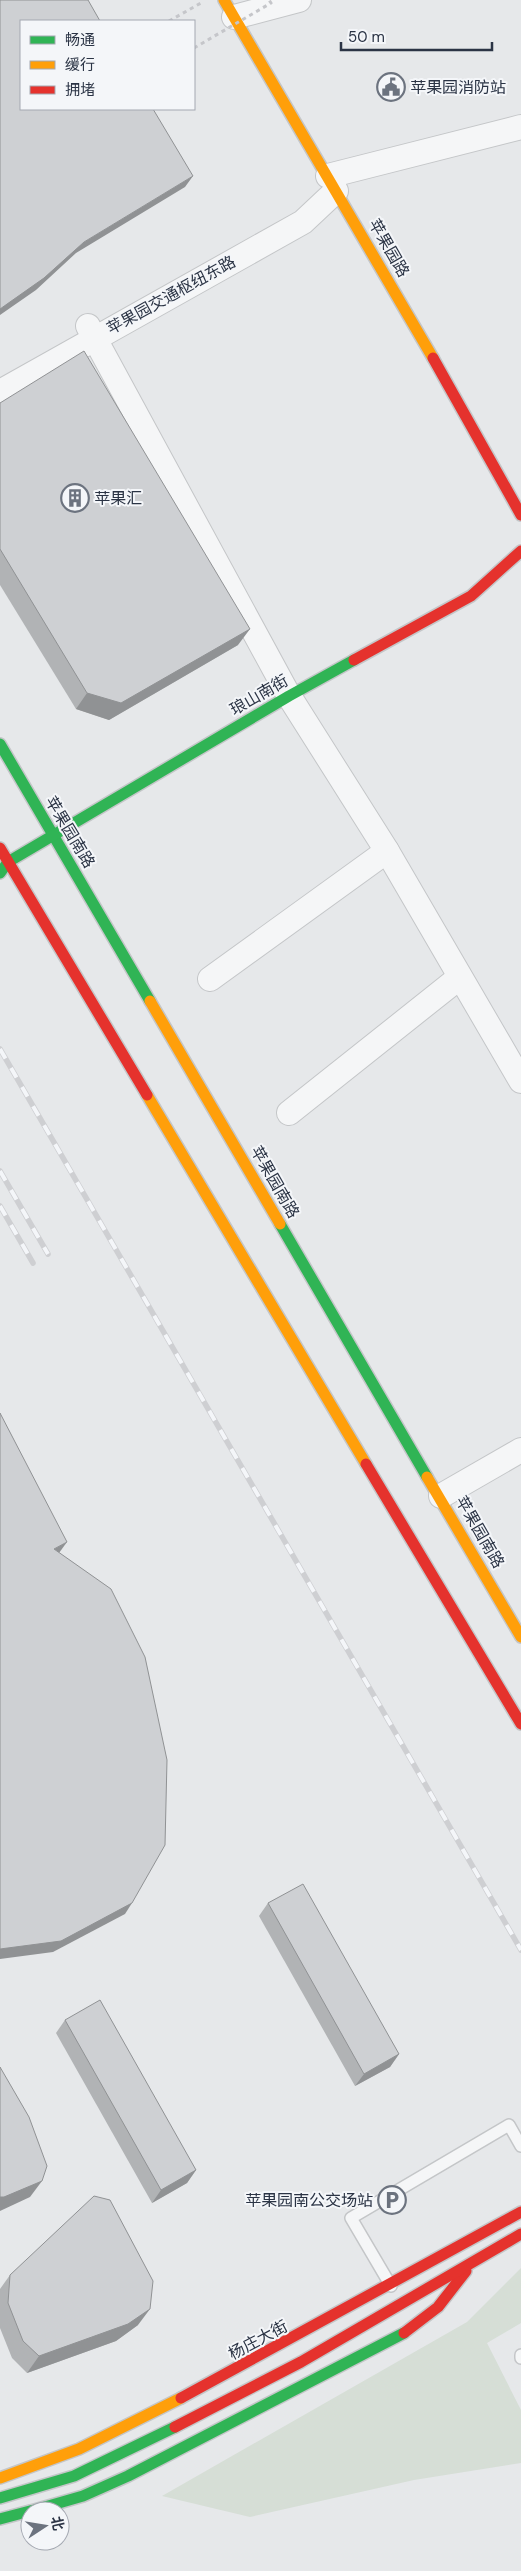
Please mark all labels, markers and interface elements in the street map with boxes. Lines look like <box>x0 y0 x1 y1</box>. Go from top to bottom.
legend <box>20 20 195 110</box>
scale bar <box>341 20 492 52</box>
text: 50 m <box>348 27 385 47</box>
text: 畅通 <box>65 30 95 50</box>
text: 缓行 <box>65 55 95 75</box>
public building icon: 苹果园消防站 <box>376 72 406 102</box>
place label: 苹果园消防站 <box>410 77 506 98</box>
text: 拥堵 <box>65 80 95 100</box>
street label: 苹果园路 <box>364 215 414 281</box>
street label: 苹果园交通枢纽东路 <box>103 251 239 339</box>
building icon: 苹果汇 <box>60 483 90 513</box>
place label: 苹果汇 <box>94 488 142 509</box>
street label: 琅山南街 <box>226 670 292 720</box>
street label: 苹果园南路 <box>40 792 100 872</box>
street label: 苹果园南路 <box>246 1142 304 1222</box>
street label: 苹果园南路 <box>451 1492 509 1572</box>
parking icon: 苹果园南公交场站 <box>377 2185 407 2215</box>
place label: 苹果园南公交场站 <box>245 2190 373 2211</box>
street label: 杨庄大街 <box>225 2316 291 2364</box>
north arrow <box>20 2501 70 2551</box>
text: 北 <box>47 2515 68 2532</box>

